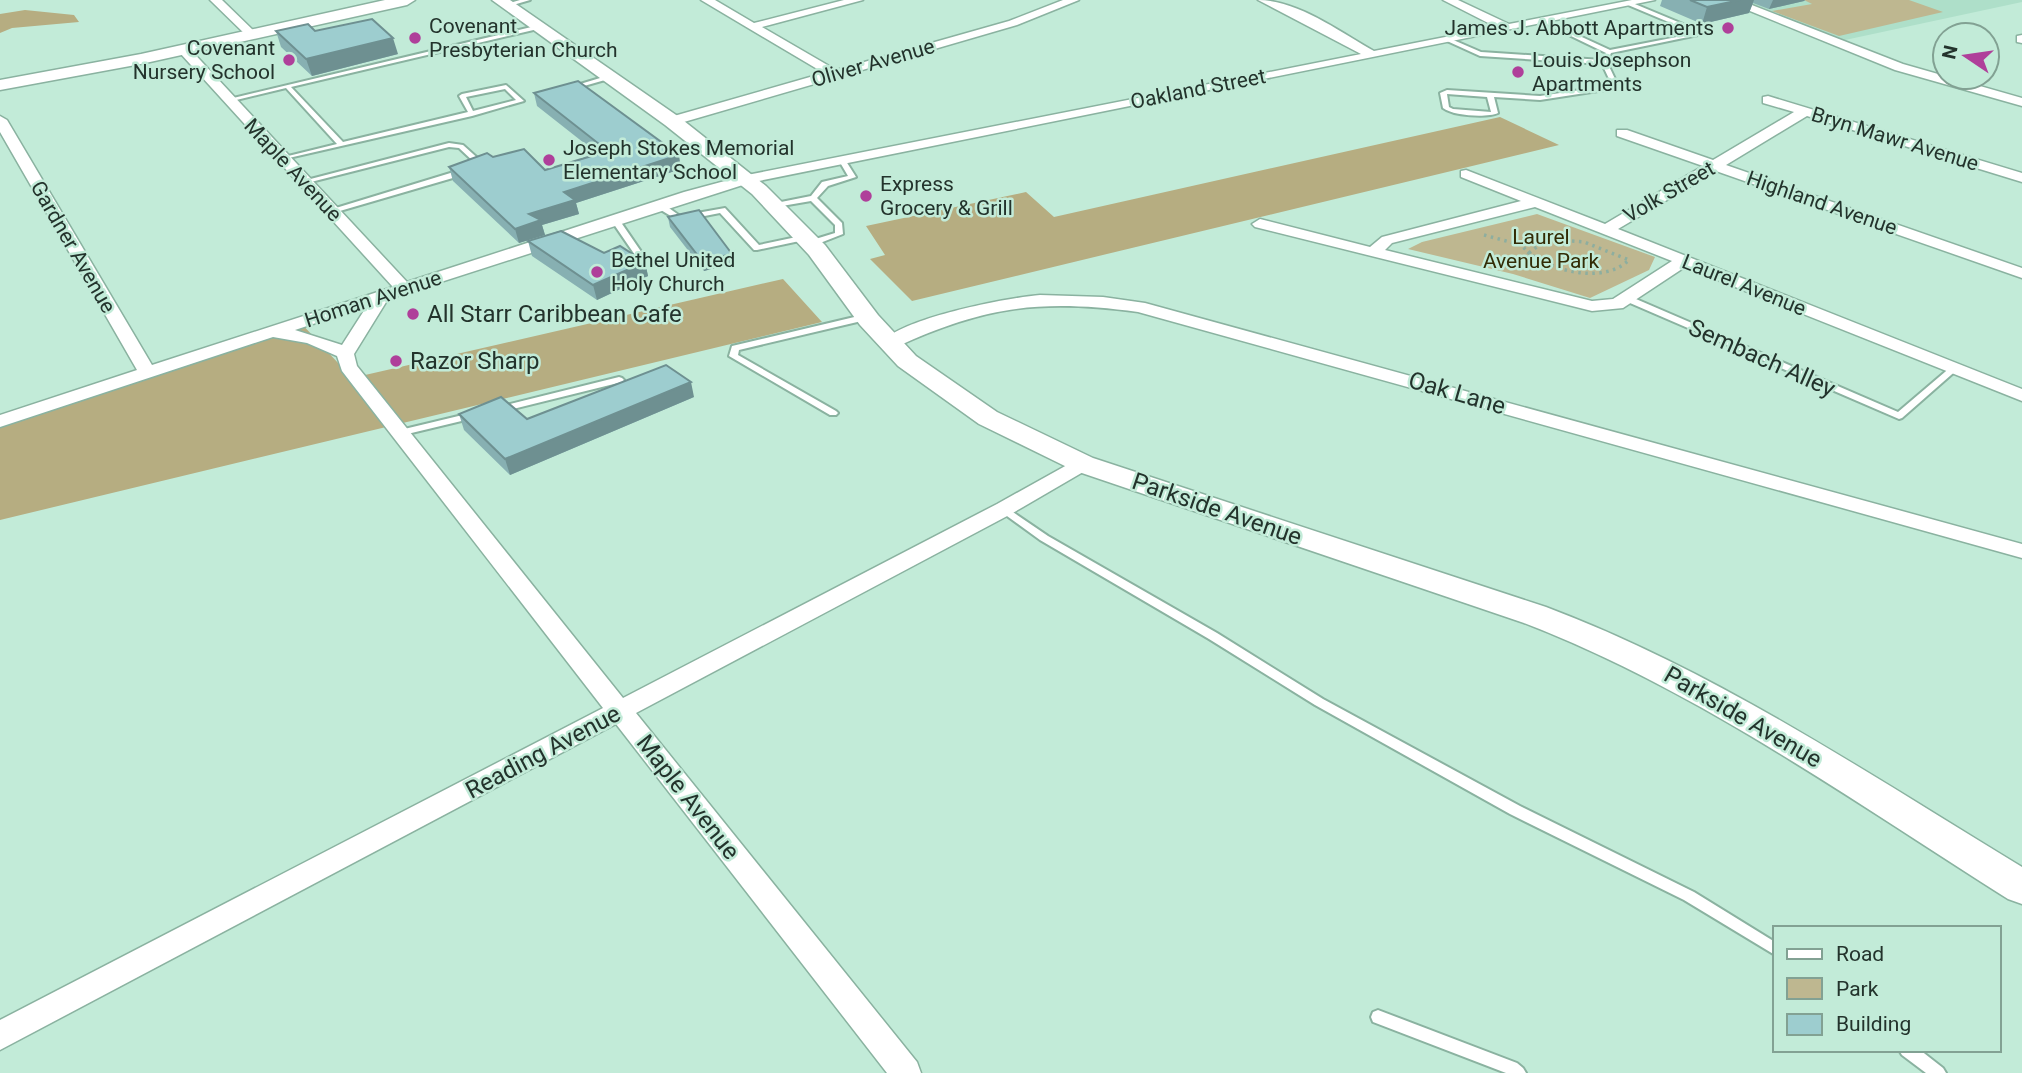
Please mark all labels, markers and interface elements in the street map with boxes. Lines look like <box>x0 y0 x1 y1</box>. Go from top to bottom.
place label: Covenant Presbyterian Church <box>429 14 618 62</box>
place label: James J. Abbott Apartments <box>1445 16 1714 40</box>
marker: James J. Abbott Apartments <box>1720 20 1736 36</box>
north arrow <box>1931 21 2001 91</box>
marker: Covenant Presbyterian Church <box>407 30 423 46</box>
street label: Oliver Avenue <box>809 34 937 92</box>
place label: Covenant Nursery School <box>133 36 275 84</box>
text: N <box>1937 43 1963 61</box>
place label: Louis Josephson Apartments <box>1532 48 1691 96</box>
marker: Covenant Nursery School <box>281 52 297 68</box>
street label: Oakland Street <box>1128 64 1268 114</box>
marker: Louis Josephson Apartments <box>1510 64 1526 80</box>
street label: Bryn Mawr Avenue <box>1808 102 1982 176</box>
street label: Maple Avenue <box>239 114 347 226</box>
place label: Joseph Stokes Memorial Elementary School <box>563 136 794 184</box>
marker: Joseph Stokes Memorial Elementary School <box>541 152 557 168</box>
street label: Volk Street <box>1619 156 1719 228</box>
street label: Highland Avenue <box>1744 166 1900 240</box>
place label: Express Grocery & Grill <box>880 172 1013 220</box>
street label: Gardner Avenue <box>26 177 120 317</box>
marker: Express Grocery & Grill <box>858 188 874 204</box>
park label: Laurel Avenue Park <box>1483 225 1599 273</box>
place label: Bethel United Holy Church <box>611 248 735 296</box>
street label: Laurel Avenue <box>1679 249 1809 321</box>
marker: Bethel United Holy Church <box>589 264 605 280</box>
street label: Homan Avenue <box>302 266 444 332</box>
place label: All Starr Caribbean Cafe <box>427 300 682 328</box>
marker: All Starr Caribbean Cafe <box>405 306 421 322</box>
street label: Sembach Alley <box>1684 313 1840 403</box>
place label: Razor Sharp <box>410 347 539 375</box>
marker: Razor Sharp <box>388 353 404 369</box>
street label: Oak Lane <box>1405 366 1509 420</box>
street label: Parkside Avenue <box>1129 467 1305 551</box>
street label: Parkside Avenue <box>1659 661 1827 773</box>
street label: Reading Avenue <box>461 699 625 805</box>
street label: Maple Avenue <box>631 729 745 865</box>
legend <box>1773 926 2001 1052</box>
text: Road <box>1836 942 1884 966</box>
text: Park <box>1836 977 1879 1001</box>
text: Building <box>1836 1012 1911 1036</box>

